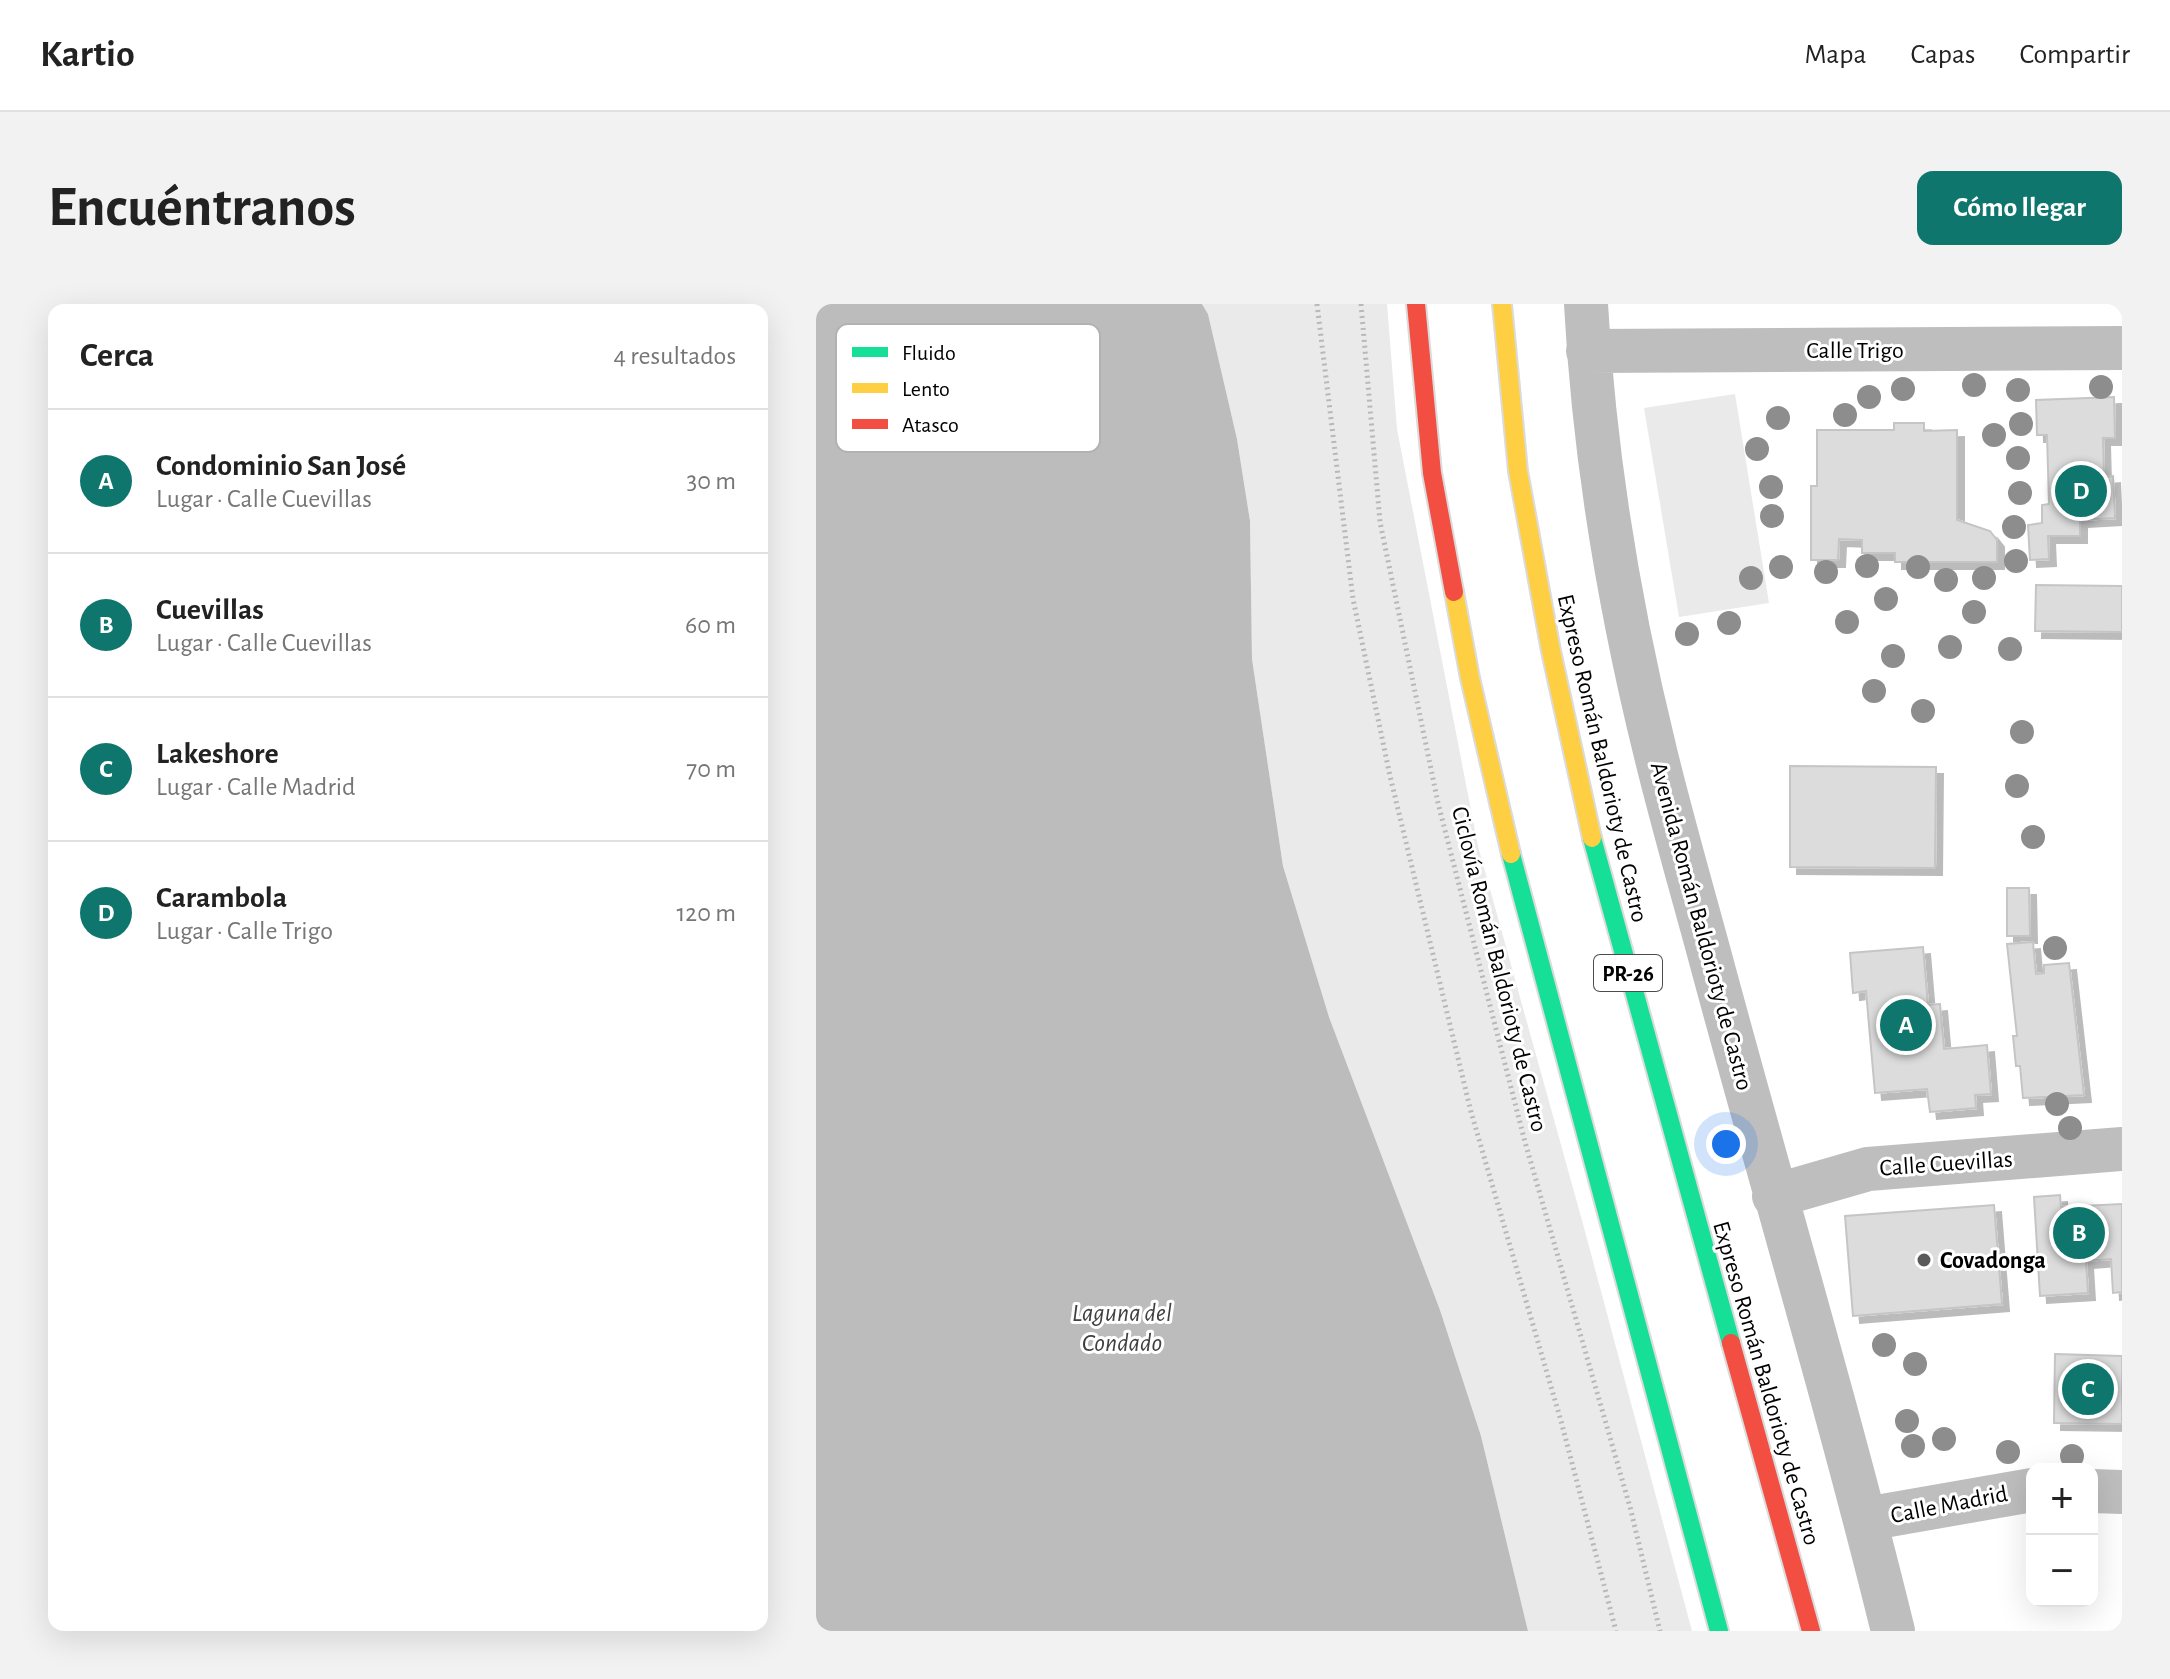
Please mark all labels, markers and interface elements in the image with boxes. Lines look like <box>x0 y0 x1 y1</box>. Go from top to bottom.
text: Kartio <box>40 36 135 74</box>
text: Mapa <box>1804 41 1866 69</box>
text: Capas <box>1910 41 1975 69</box>
text: Compartir <box>2019 41 2130 69</box>
button: Cómo llegar <box>1917 171 2122 245</box>
text: Encuéntranos <box>48 180 356 236</box>
legend <box>836 324 1100 452</box>
text: Cerca <box>80 339 154 373</box>
street label: Calle Trigo <box>1806 339 1904 363</box>
text: Fluido <box>902 342 956 364</box>
text: 4 resultados <box>613 343 736 369</box>
text: Lento <box>902 378 950 400</box>
text: Atasco <box>902 414 959 436</box>
text: Condominio San José <box>156 451 406 481</box>
pin: D <box>2055 461 2107 521</box>
text: A <box>98 468 114 494</box>
text: 30 m <box>686 468 736 494</box>
text: Lugar · Calle Cuevillas <box>156 486 372 512</box>
street label: Expreso Román Baldorioty de Castro <box>1553 592 1652 925</box>
text: Cuevillas <box>156 595 264 625</box>
text: B <box>98 612 114 638</box>
text: 60 m <box>685 612 736 638</box>
text: Lugar · Calle Cuevillas <box>156 630 372 656</box>
text: Lakeshore <box>156 739 279 769</box>
text: C <box>99 756 113 782</box>
text: 70 m <box>686 756 736 782</box>
street label: Avenida Román Baldorioty de Castro <box>1646 760 1756 1093</box>
text: Lugar · Calle Madrid <box>156 774 356 800</box>
street label: Ciclovía Román Baldorioty de Castro <box>1447 804 1551 1134</box>
text: Carambola <box>156 883 287 913</box>
text: D <box>97 900 115 926</box>
text: 120 m <box>676 900 736 926</box>
text: Lugar · Calle Trigo <box>156 918 333 944</box>
road number: PR-26 <box>1594 955 1662 991</box>
pin: A <box>1880 995 1932 1055</box>
your location <box>1706 1124 1746 1164</box>
street label: Calle Cuevillas <box>1879 1147 2014 1181</box>
pin: B <box>2053 1203 2105 1263</box>
street label: Expreso Román Baldorioty de Castro <box>1708 1218 1824 1548</box>
place label: Covadonga <box>1940 1249 2046 1273</box>
marker: Covadonga <box>1915 1251 1933 1269</box>
water label: Laguna del Condado <box>1072 1300 1172 1356</box>
pin: C <box>2062 1359 2114 1419</box>
map controls <box>2026 1463 2098 1607</box>
button: + <box>2026 1463 2098 1535</box>
street label: Calle Madrid <box>1889 1482 2010 1528</box>
button: − <box>2026 1535 2098 1607</box>

